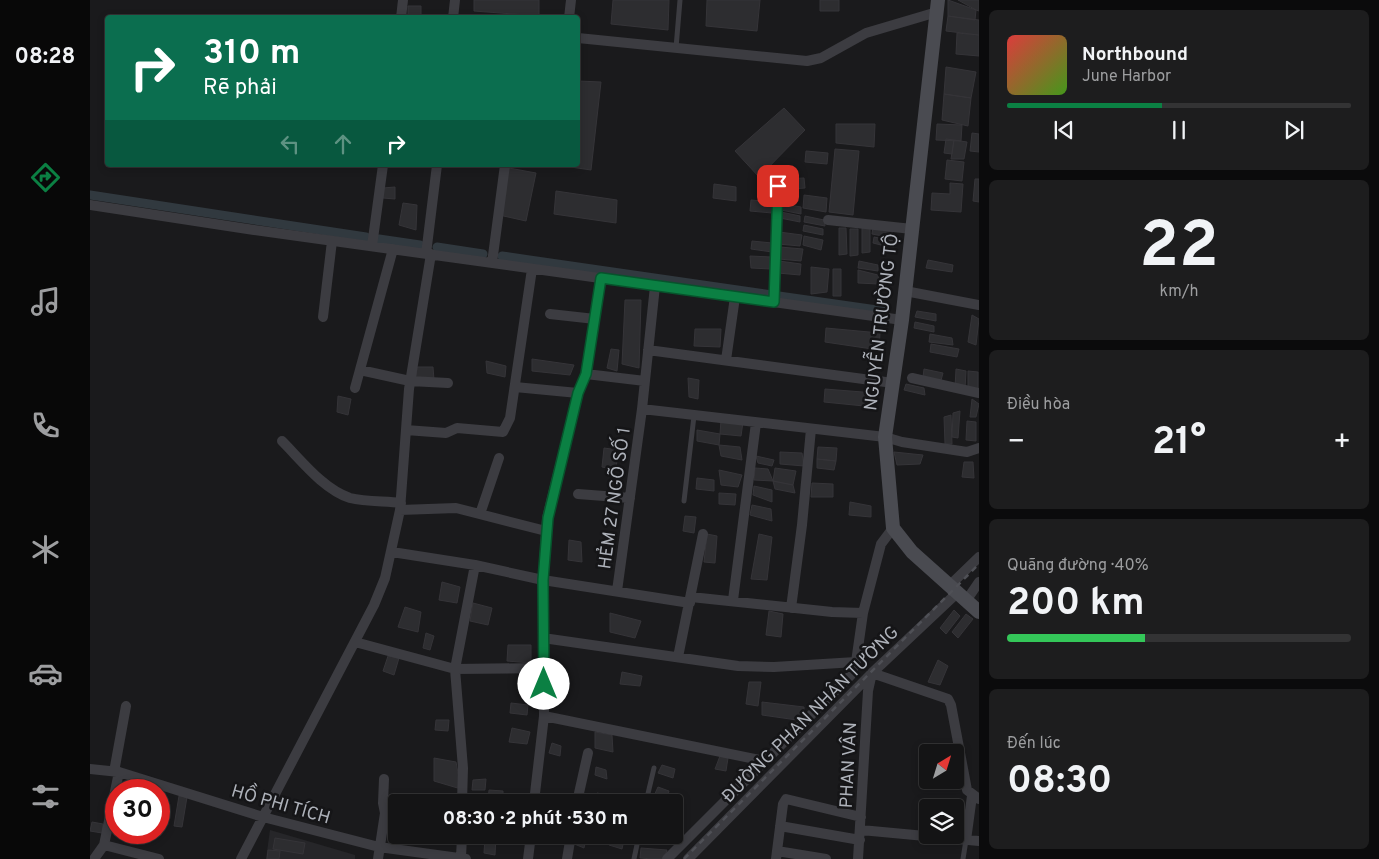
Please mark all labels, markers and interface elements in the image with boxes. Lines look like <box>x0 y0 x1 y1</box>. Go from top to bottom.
text: 310 m <box>203 32 300 76</box>
icon: right <box>120 35 185 100</box>
text: Northbound <box>1082 43 1188 67</box>
text: 08:28 <box>15 44 75 71</box>
text: June Harbor <box>1082 67 1171 87</box>
text: Rẽ phải <box>203 75 277 102</box>
icon: previous <box>1050 116 1078 144</box>
icon: pause <box>1165 116 1193 144</box>
icon: next <box>1280 116 1308 144</box>
icon: left <box>276 130 304 158</box>
icon: ahead <box>329 130 357 158</box>
icon: right <box>382 130 410 158</box>
icon: directions <box>28 160 63 195</box>
pin <box>757 165 799 207</box>
icon: arrive <box>764 172 792 200</box>
text: 22 <box>1139 208 1219 290</box>
street label: NGUYỄN TRƯỜNG TỘ <box>855 232 905 412</box>
text: km/h <box>1160 282 1198 302</box>
icon: music <box>28 284 63 319</box>
text: Điều hòa <box>1007 395 1070 415</box>
icon: phone <box>28 408 63 443</box>
text: 21° <box>1152 419 1206 468</box>
street label: HẺM 27 NGÕ SỐ 1 <box>589 425 637 571</box>
text: − <box>1007 425 1025 461</box>
text: + <box>1333 425 1351 461</box>
icon: climate <box>28 532 63 567</box>
text: Quãng đường · 40% <box>1007 556 1149 576</box>
text: 200 km <box>1007 580 1144 629</box>
street label: ĐƯỜNG PHAN NHÂN TƯỜNG <box>716 620 904 808</box>
icon: car <box>28 656 63 691</box>
position arrow <box>517 657 569 709</box>
street label: PHAN VÂN <box>834 721 863 809</box>
text: Đến lúc <box>1007 734 1061 754</box>
north arrow <box>919 744 964 789</box>
map controls <box>919 744 964 844</box>
text: 08:30 <box>1007 758 1112 807</box>
street label: HỒ PHI TÍCH <box>228 776 334 831</box>
icon: filters <box>28 779 63 814</box>
speed limit sign: 30 <box>105 779 170 844</box>
button: layers <box>919 799 964 844</box>
text: 08:30 · 2 phút · 530 m <box>443 807 628 831</box>

